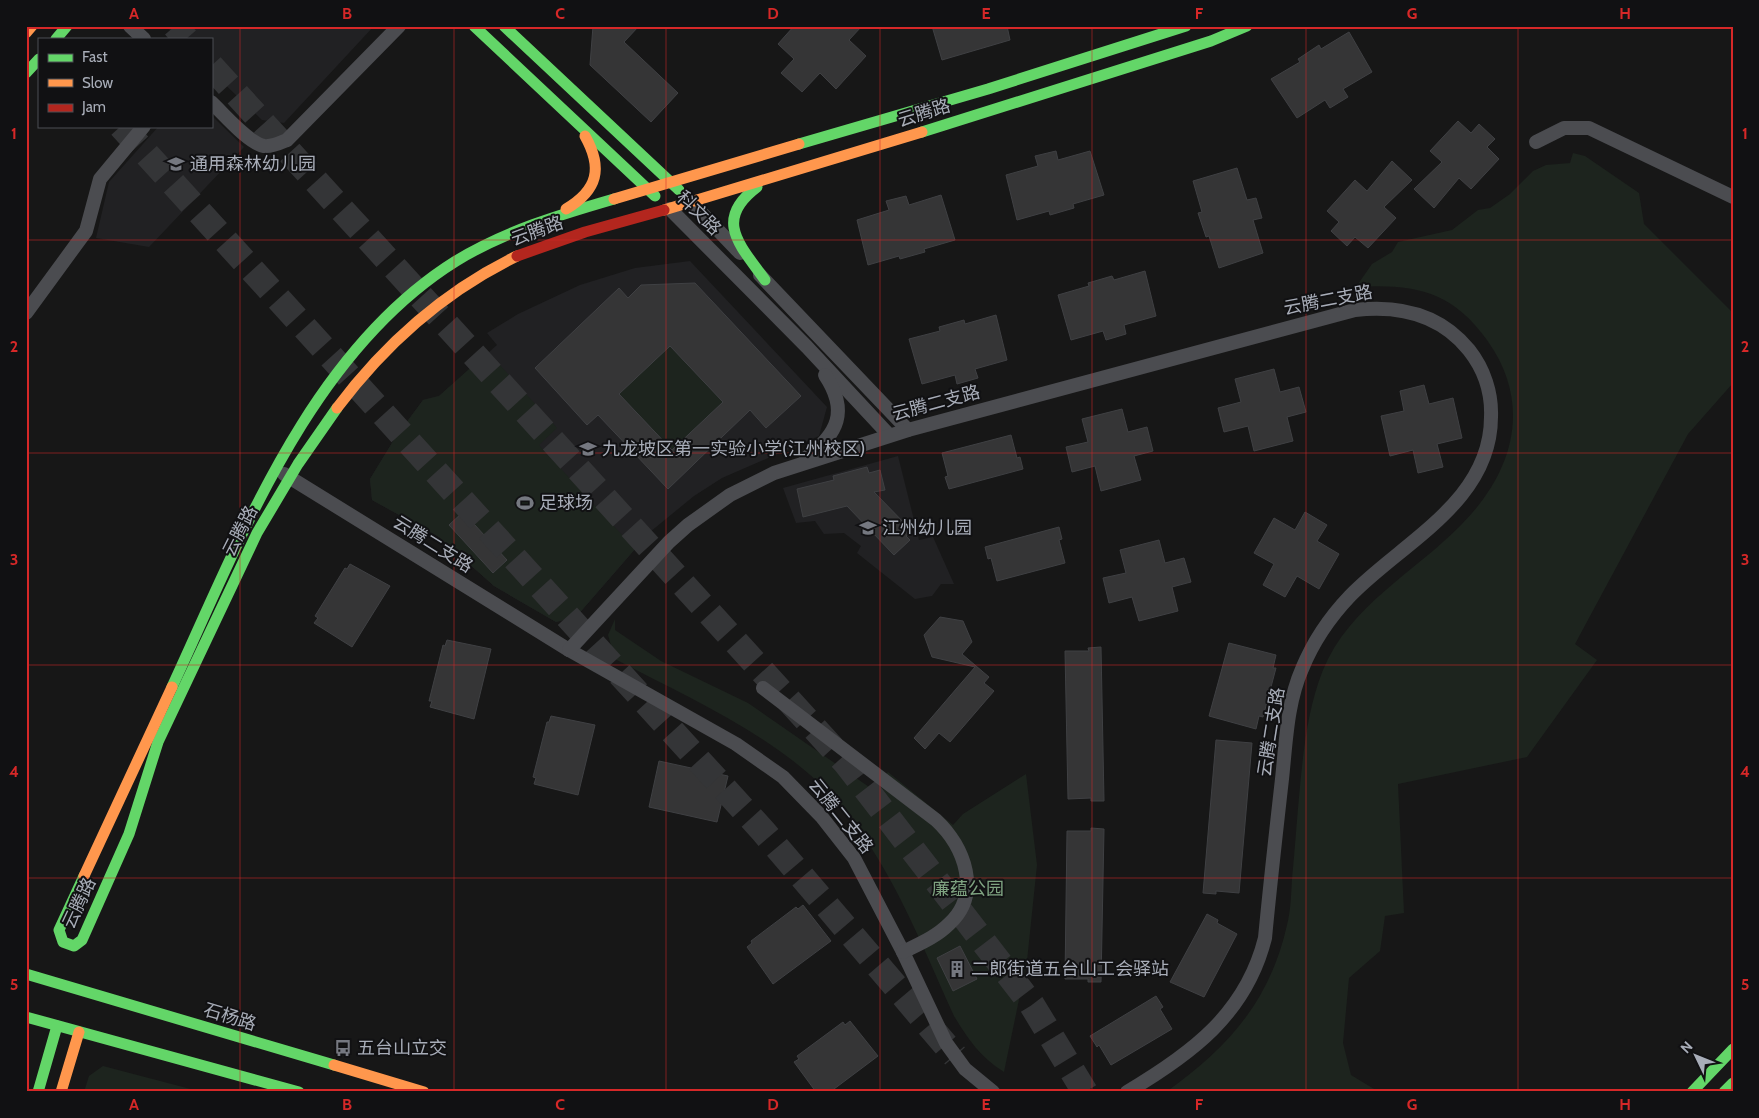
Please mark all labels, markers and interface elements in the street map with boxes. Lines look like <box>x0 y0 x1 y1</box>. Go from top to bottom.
text: A <box>129 4 139 23</box>
text: B <box>342 4 352 23</box>
text: C <box>555 4 565 23</box>
text: D <box>767 4 779 23</box>
text: E <box>981 4 991 23</box>
text: F <box>1195 4 1204 23</box>
text: G <box>1407 4 1417 23</box>
text: H <box>1619 4 1631 23</box>
legend <box>38 38 212 128</box>
text: Fast <box>82 48 107 66</box>
text: Slow <box>82 74 113 92</box>
street label: 云腾路 <box>895 95 953 131</box>
text: Jam <box>81 98 106 116</box>
text: 1 <box>11 124 17 143</box>
text: 1 <box>1742 124 1748 143</box>
place label: 通用森林幼儿园 <box>190 153 316 175</box>
school or university icon: 通用森林幼儿园 <box>166 154 186 174</box>
street label: 科文路 <box>672 186 726 240</box>
street label: 云腾路 <box>508 211 566 251</box>
street label: 云腾二支路 <box>1282 281 1374 319</box>
text: 2 <box>10 337 18 356</box>
text: 2 <box>1741 337 1749 356</box>
street label: 云腾二支路 <box>890 381 982 425</box>
place label: 九龙坡区第一实验小学(江州校区) <box>602 438 865 460</box>
school or university icon: 九龙坡区第一实验小学(江州校区) <box>578 439 598 459</box>
place label: 足球场 <box>539 492 593 514</box>
sports icon: 足球场 <box>515 493 535 513</box>
street label: 云腾路 <box>218 502 262 560</box>
street label: 云腾二支路 <box>389 511 477 577</box>
place label: 江州幼儿园 <box>882 517 972 539</box>
school or university icon: 江州幼儿园 <box>858 518 878 538</box>
text: 3 <box>10 550 18 569</box>
text: 3 <box>1741 550 1749 569</box>
street label: 云腾二支路 <box>1253 686 1289 778</box>
text: 4 <box>9 762 19 781</box>
text: 4 <box>1740 762 1750 781</box>
street label: 云腾二支路 <box>804 774 878 858</box>
street label: 云腾路 <box>58 874 100 932</box>
park label: 廉蕴公园 <box>932 878 1004 900</box>
place label: 二郎街道五台山工会驿站 <box>971 958 1169 980</box>
building icon: 二郎街道五台山工会驿站 <box>947 959 967 979</box>
text: 5 <box>10 975 18 994</box>
text: 5 <box>1741 975 1749 994</box>
street label: 石杨路 <box>201 999 259 1035</box>
north arrow <box>1672 1030 1722 1080</box>
place label: 五台山立交 <box>357 1037 447 1059</box>
text: N <box>1677 1037 1696 1057</box>
bus stop icon: 五台山立交 <box>333 1038 353 1058</box>
text: A <box>129 1095 139 1114</box>
text: B <box>342 1095 352 1114</box>
text: C <box>555 1095 565 1114</box>
text: D <box>767 1095 779 1114</box>
text: E <box>981 1095 991 1114</box>
text: F <box>1195 1095 1204 1114</box>
text: G <box>1407 1095 1417 1114</box>
text: H <box>1619 1095 1631 1114</box>

